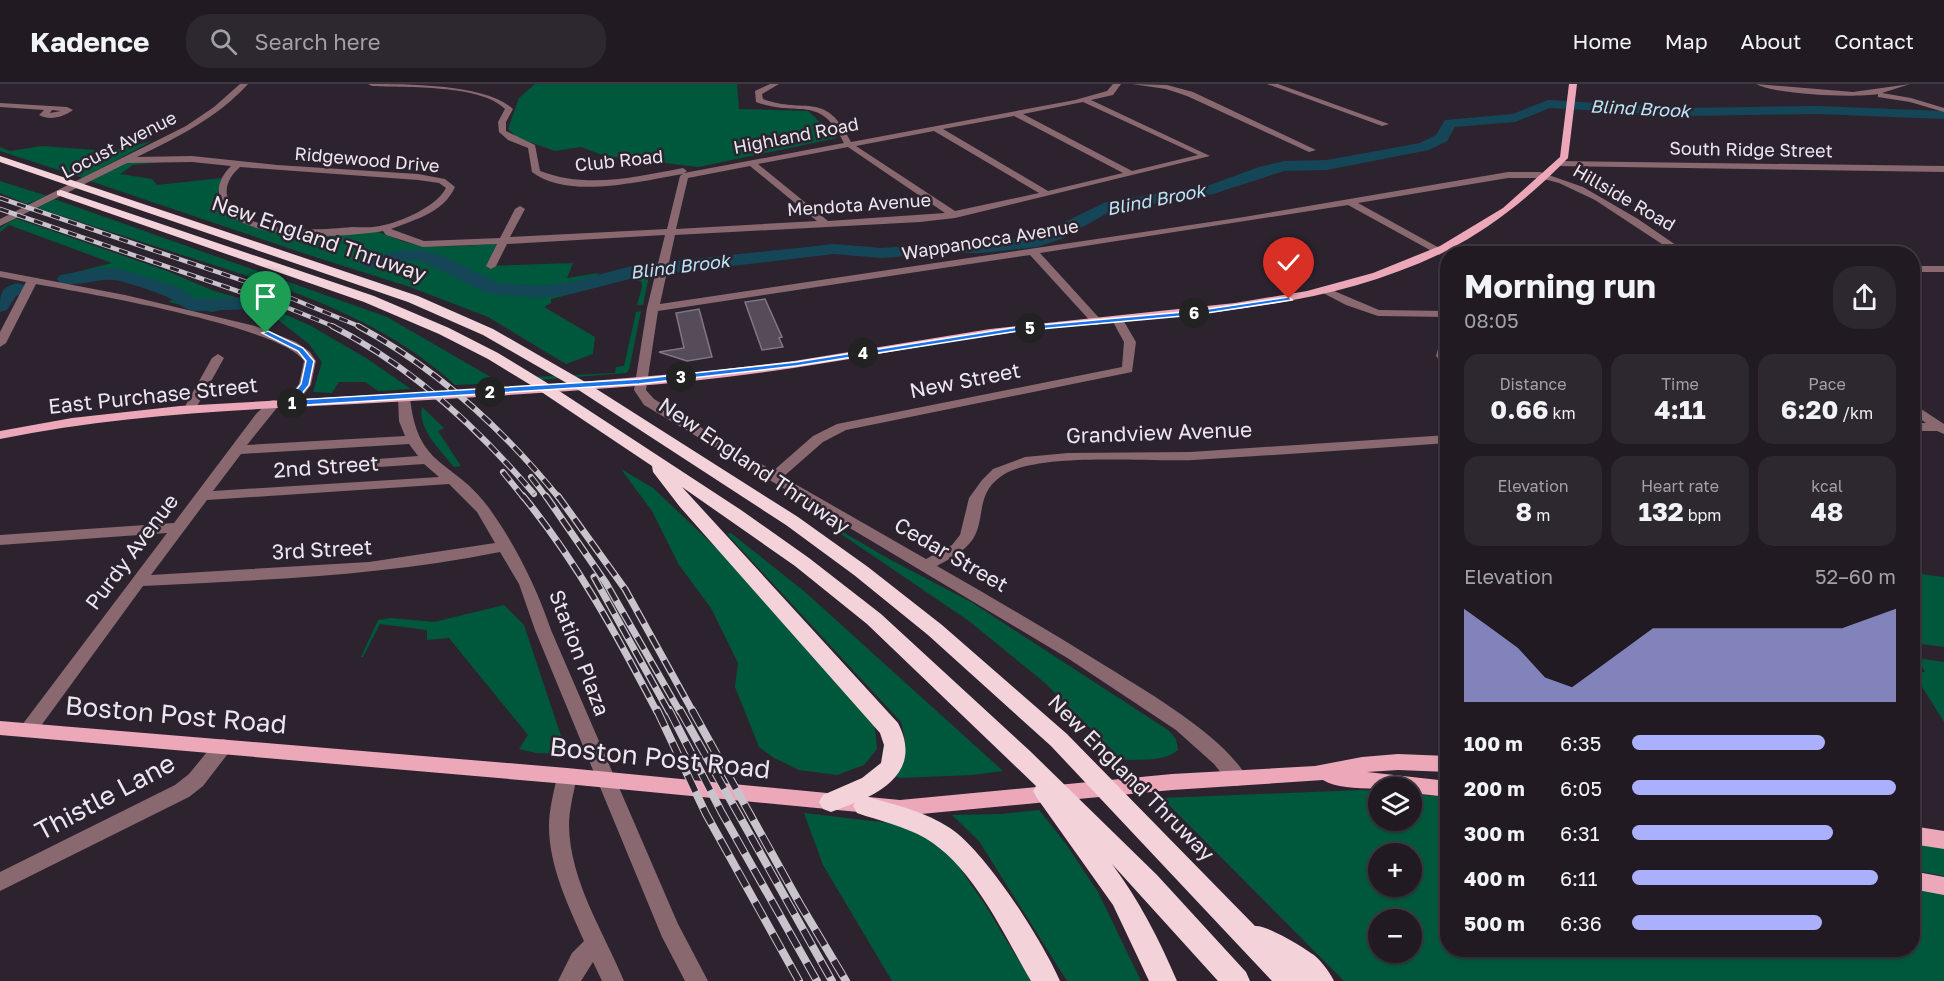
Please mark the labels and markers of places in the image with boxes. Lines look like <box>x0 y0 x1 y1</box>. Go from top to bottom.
pin <box>1263 237 1314 299</box>
pin <box>240 271 291 333</box>
pin: 6 <box>1179 298 1209 328</box>
pin: 5 <box>1015 313 1045 343</box>
pin: 4 <box>848 338 878 368</box>
pin: 3 <box>666 362 696 392</box>
pin: 2 <box>475 377 505 407</box>
pin: 1 <box>277 388 307 418</box>

